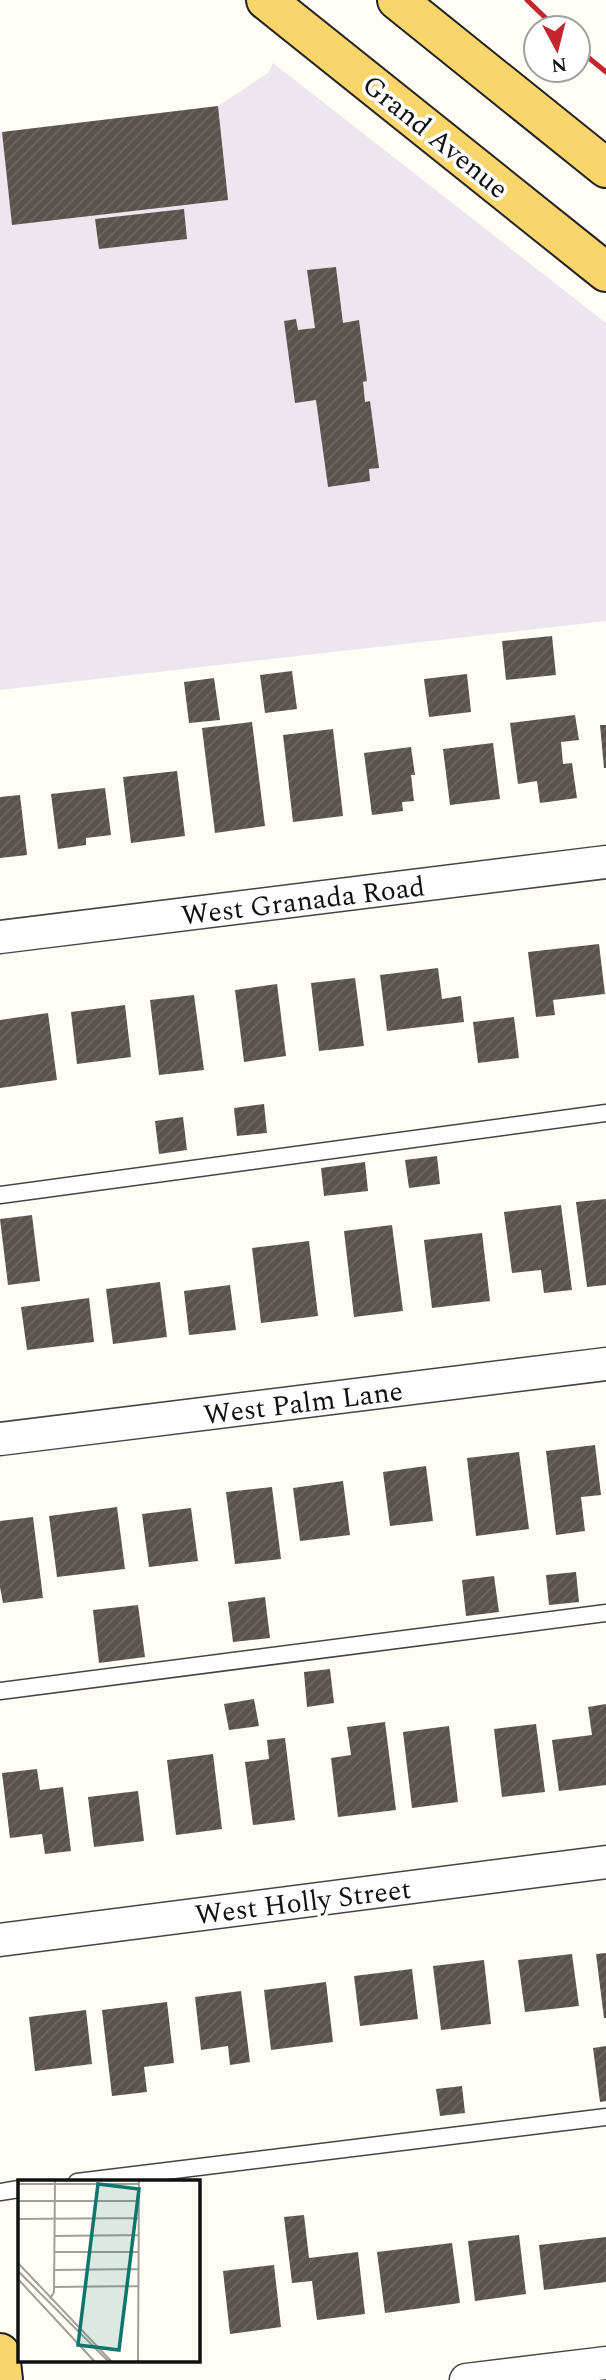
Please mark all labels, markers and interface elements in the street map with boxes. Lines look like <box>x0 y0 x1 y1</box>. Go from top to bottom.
north arrow <box>522 14 592 84</box>
text: N <box>549 49 568 80</box>
street label: Grand Avenue <box>352 64 518 210</box>
street label: West Granada Road <box>179 865 427 938</box>
street label: West Palm Lane <box>201 1370 405 1437</box>
street label: West Holly Street <box>193 1868 414 1937</box>
inset map <box>18 2180 200 2362</box>

